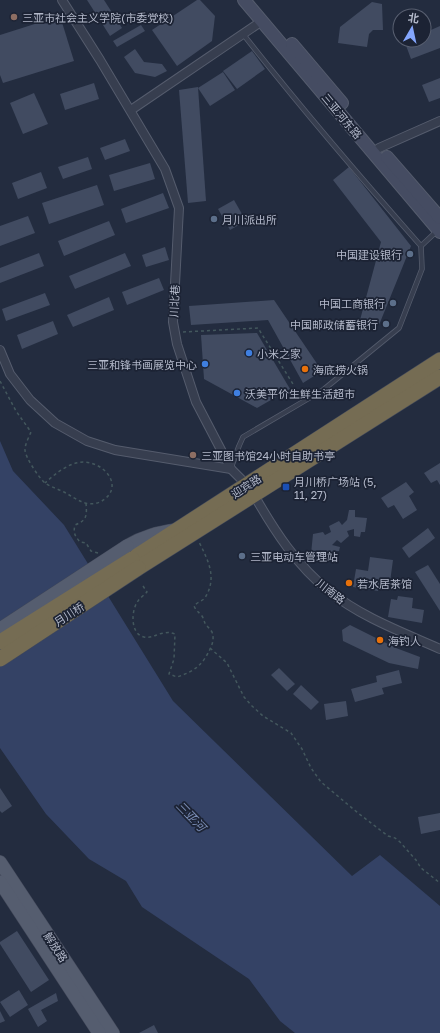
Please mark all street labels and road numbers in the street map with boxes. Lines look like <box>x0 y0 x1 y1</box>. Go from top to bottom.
street label: 三亚河东路 <box>319 91 365 141</box>
street label: 川北巷 <box>167 284 181 318</box>
street label: 迎宾路 <box>229 472 263 500</box>
street label: 川南路 <box>314 576 348 606</box>
street label: 月川桥 <box>52 600 86 628</box>
street label: 解放路 <box>42 930 70 964</box>

